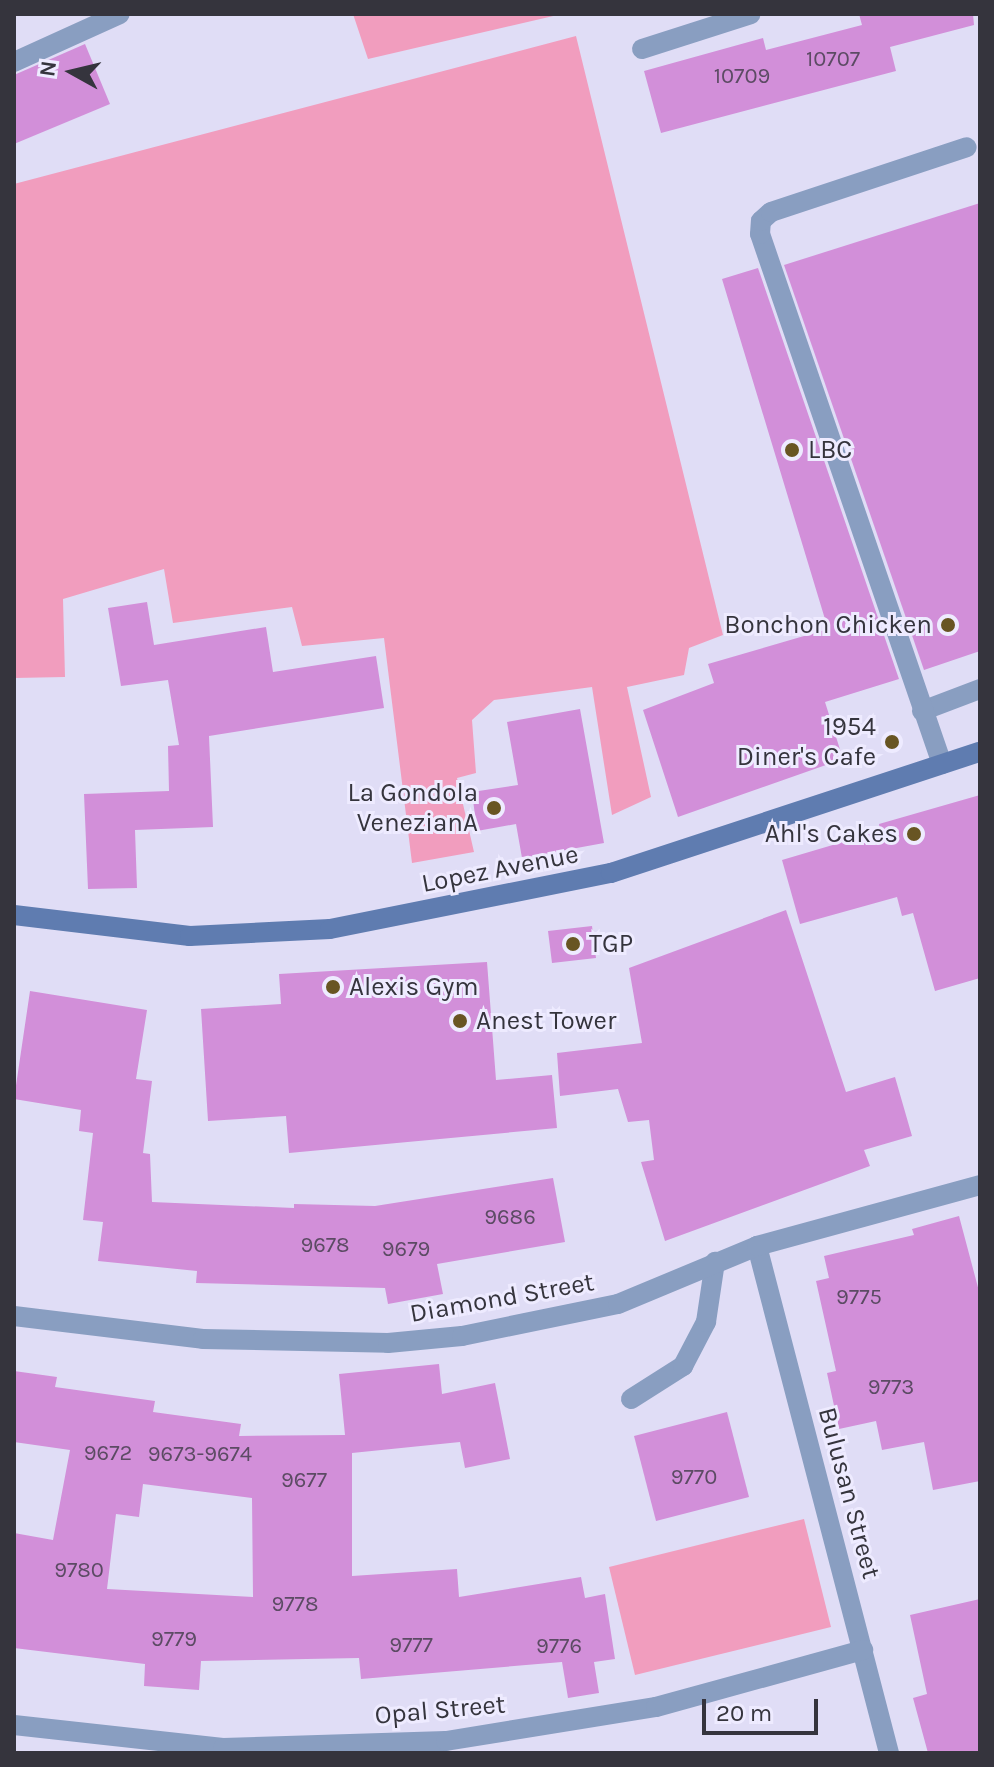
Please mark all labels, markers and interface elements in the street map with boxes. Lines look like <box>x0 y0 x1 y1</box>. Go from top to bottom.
north arrow <box>32 32 112 112</box>
house number: 10707 <box>806 47 860 73</box>
text: N <box>34 59 62 78</box>
house number: 10709 <box>714 64 770 90</box>
place label: LBC <box>808 434 852 466</box>
marker: LBC <box>783 441 801 459</box>
place label: Bonchon Chicken <box>724 609 932 641</box>
marker: Bonchon Chicken <box>939 616 957 634</box>
place label: 1954 Diner's Cafe <box>737 711 876 772</box>
marker: 1954 Diner's Cafe <box>883 733 901 751</box>
place label: La Gondola VenezianA <box>348 777 478 838</box>
marker: La Gondola VenezianA <box>485 799 503 817</box>
place label: Ahl's Cakes <box>765 818 898 850</box>
marker: Ahl's Cakes <box>905 825 923 843</box>
street label: Lopez Avenue <box>419 839 581 899</box>
place label: TGP <box>589 928 633 960</box>
marker: TGP <box>564 935 582 953</box>
place label: Alexis Gym <box>349 971 479 1003</box>
marker: Alexis Gym <box>324 978 342 996</box>
place label: Anest Tower <box>476 1005 616 1037</box>
marker: Anest Tower <box>451 1012 469 1030</box>
house number: 9686 <box>484 1205 536 1231</box>
house number: 9678 <box>300 1233 350 1259</box>
house number: 9679 <box>382 1237 430 1263</box>
street label: Diamond Street <box>408 1266 596 1330</box>
house number: 9775 <box>836 1285 882 1311</box>
house number: 9773 <box>868 1375 914 1401</box>
street label: Bulusan Street <box>811 1404 887 1582</box>
house number: 9672 <box>84 1441 132 1467</box>
house number: 9673-9674 <box>148 1442 252 1468</box>
house number: 9770 <box>671 1465 717 1491</box>
house number: 9677 <box>281 1468 327 1494</box>
house number: 9780 <box>54 1558 104 1584</box>
house number: 9778 <box>272 1592 318 1618</box>
house number: 9779 <box>151 1627 197 1653</box>
house number: 9777 <box>389 1633 433 1659</box>
house number: 9776 <box>536 1634 582 1660</box>
scale bar <box>706 1683 822 1733</box>
street label: Opal Street <box>373 1689 507 1731</box>
text: 20 m <box>716 1699 772 1727</box>

